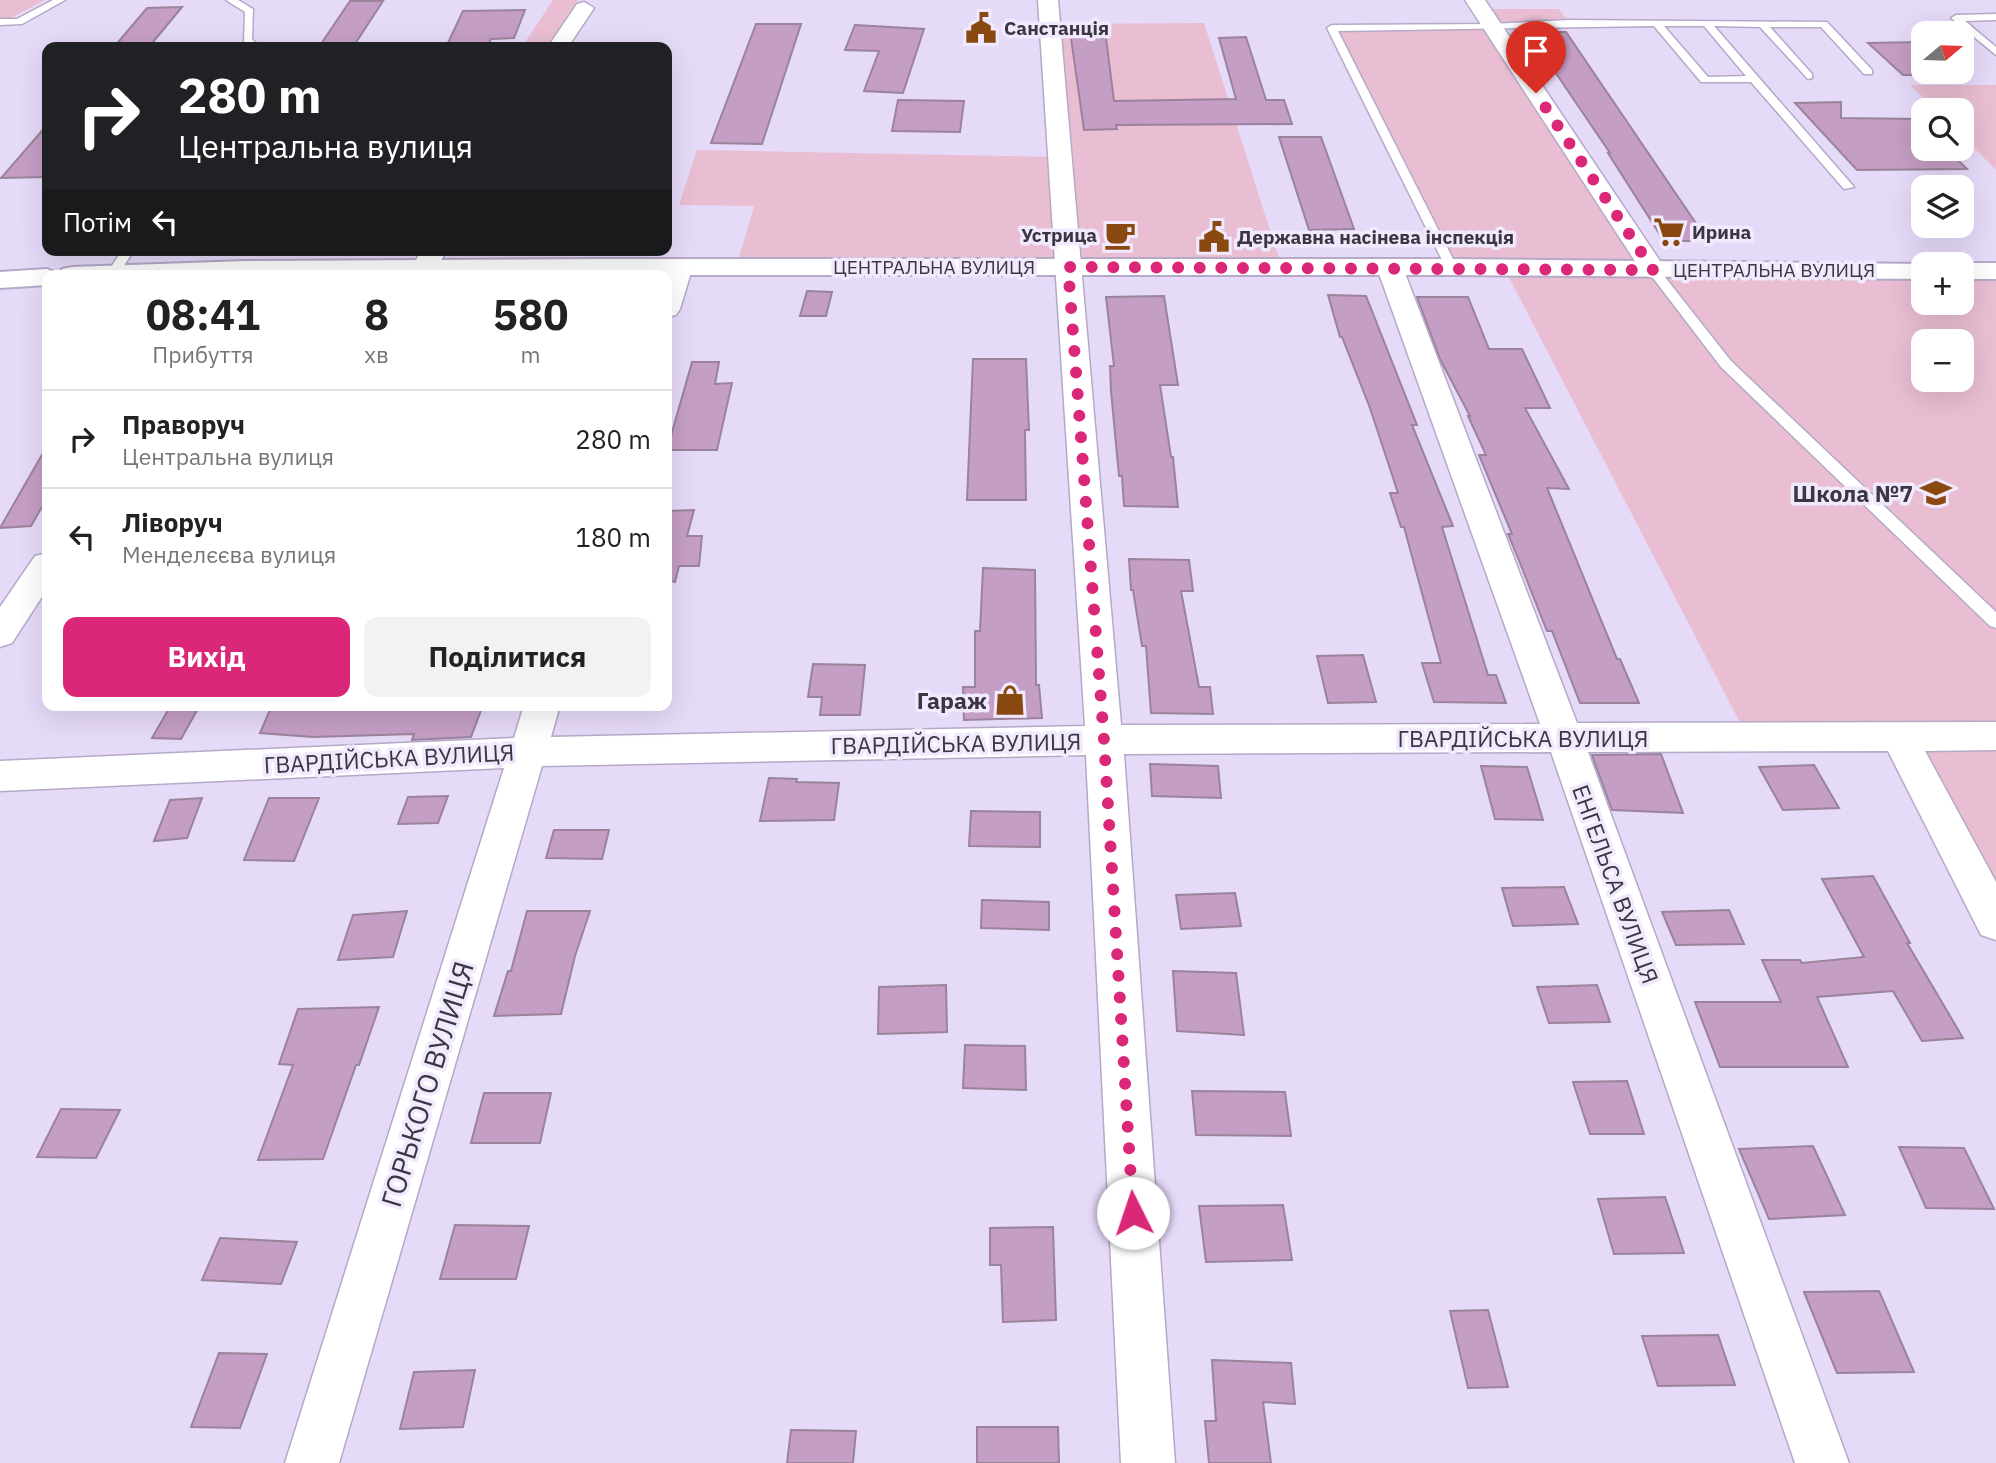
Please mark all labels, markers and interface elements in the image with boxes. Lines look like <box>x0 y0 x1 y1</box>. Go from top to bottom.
public building icon: Санстанція <box>964 11 998 45</box>
place label: Санстанція <box>1004 16 1109 40</box>
pin <box>1506 21 1566 93</box>
north arrow <box>1911 21 1974 84</box>
map controls <box>1911 21 1974 392</box>
icon: arrive <box>1517 32 1555 70</box>
text: 280 m <box>178 63 322 126</box>
icon: right <box>63 70 154 161</box>
button: search <box>1911 98 1974 161</box>
text: Центральна вулиця <box>178 125 473 167</box>
button: layers <box>1911 175 1974 238</box>
icon: left <box>146 203 184 241</box>
text: Потім <box>63 205 132 239</box>
supermarket icon: Ирина <box>1652 215 1686 249</box>
cafe icon: Устрица <box>1103 218 1137 252</box>
public building icon: Державна насiнева iнспекцiя <box>1197 220 1231 254</box>
place label: Ирина <box>1692 220 1752 244</box>
place label: Устрица <box>1021 223 1097 247</box>
place label: Державна насiнева iнспекцiя <box>1237 225 1514 249</box>
button: + <box>1911 252 1974 315</box>
street label: ЦЕНТРАЛЬНА ВУЛИЦЯ <box>833 255 1035 279</box>
street label: ЦЕНТРАЛЬНА ВУЛИЦЯ <box>1673 258 1875 282</box>
text: 08:41 <box>146 287 260 342</box>
text: 8 <box>364 287 389 342</box>
text: 580 <box>493 287 568 342</box>
button: − <box>1911 329 1974 392</box>
text: Прибуття <box>152 339 254 369</box>
text: хв <box>364 339 389 369</box>
text: m <box>521 339 541 369</box>
text: Праворуч <box>122 407 245 441</box>
icon: right <box>63 420 101 458</box>
text: 280 m <box>575 422 651 456</box>
text: Центральна вулиця <box>122 441 334 471</box>
school or university icon: Школа №7 <box>1919 476 1953 510</box>
place label: Школа №7 <box>1792 478 1913 508</box>
text: Ліворуч <box>122 505 223 539</box>
icon: left <box>63 518 101 556</box>
text: 180 m <box>575 520 651 554</box>
text: Менделєєва вулиця <box>122 539 336 569</box>
button: Вихід <box>63 617 350 697</box>
button: Поділитися <box>364 617 651 697</box>
shop icon: Гараж <box>993 683 1027 717</box>
place label: Гараж <box>917 685 987 715</box>
street label: ГВАРДІЙСЬКА ВУЛИЦЯ <box>1398 723 1648 753</box>
street label: ГВАРДІЙСЬКА ВУЛИЦЯ <box>830 726 1082 760</box>
street label: ГВАРДІЙСЬКА ВУЛИЦЯ <box>263 736 515 780</box>
street label: ЕНГЕЛЬСА ВУЛИЦЯ <box>1566 780 1666 988</box>
street label: ГОРЬКОГО ВУЛИЦЯ <box>372 957 482 1211</box>
position arrow <box>1096 1176 1170 1250</box>

